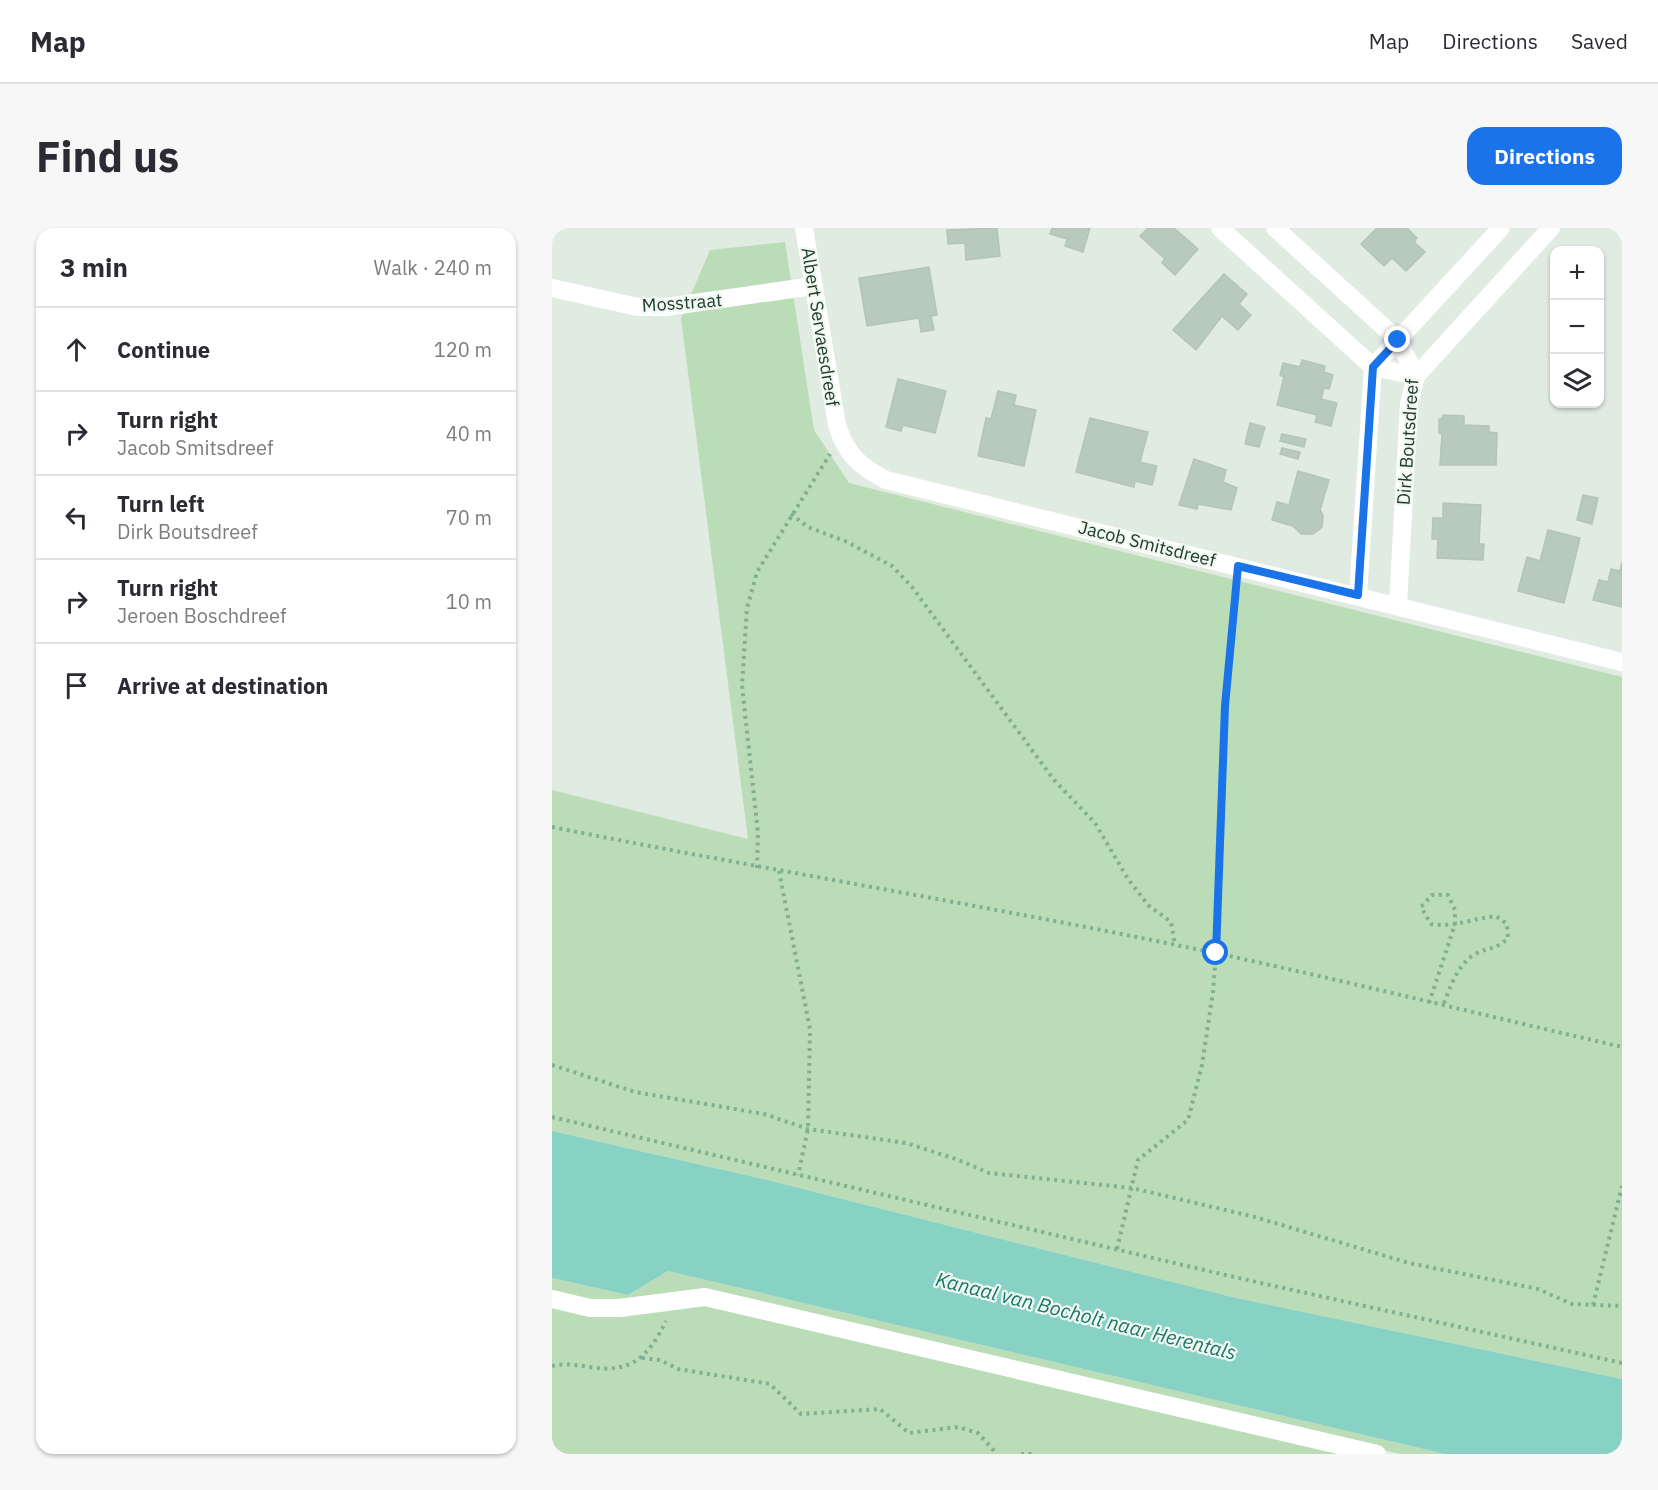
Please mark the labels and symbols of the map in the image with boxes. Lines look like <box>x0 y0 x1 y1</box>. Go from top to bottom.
street label: Albert Servaesdreef <box>797 246 844 408</box>
street label: Mosstraat <box>641 288 723 317</box>
route end <box>1384 326 1410 352</box>
street label: Dirk Boutsdreef <box>1392 378 1423 506</box>
street label: Jacob Smitsdreef <box>1076 515 1218 572</box>
route start <box>1202 939 1228 965</box>
water label: Kanaal van Bocholt naar Herentals <box>933 1265 1239 1366</box>

